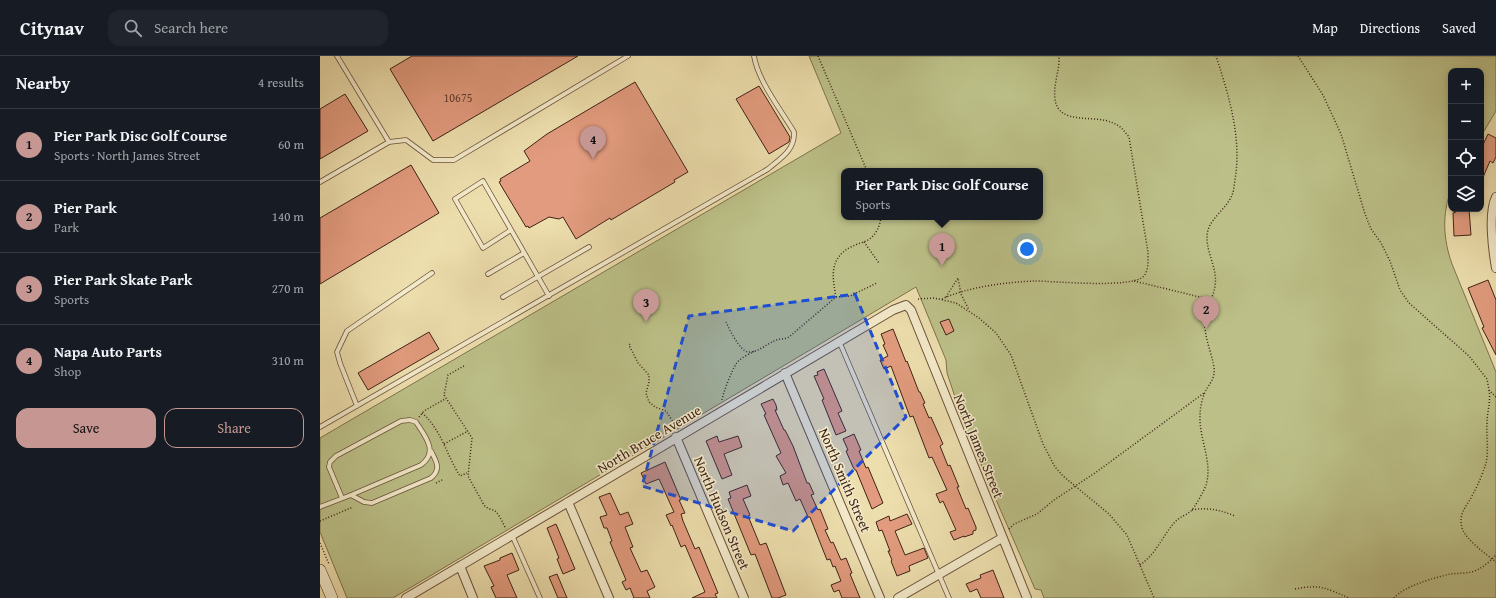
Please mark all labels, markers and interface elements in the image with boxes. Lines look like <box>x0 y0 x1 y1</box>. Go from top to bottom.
search box <box>108 10 388 46</box>
text: Citynav <box>20 14 84 42</box>
icon: search <box>122 17 144 39</box>
text: Search here <box>154 17 228 38</box>
text: Map <box>1312 18 1338 38</box>
text: Directions <box>1360 18 1420 38</box>
text: Saved <box>1442 18 1476 38</box>
map controls <box>1448 68 1484 212</box>
button: + <box>1448 68 1484 104</box>
text: Nearby <box>16 70 70 95</box>
text: 4 results <box>258 73 304 92</box>
house number: 10675 <box>444 89 473 106</box>
button: − <box>1448 104 1484 140</box>
text: Pier Park Disc Golf Course <box>54 125 227 146</box>
pin: 4 <box>580 126 606 159</box>
text: 1 <box>26 135 32 154</box>
text: 60 m <box>278 135 304 154</box>
button: locate <box>1448 140 1484 176</box>
text: Sports · North James Street <box>54 146 200 165</box>
popup <box>841 168 1043 220</box>
text: Pier Park Disc Golf Course <box>855 174 1029 195</box>
button: layers <box>1448 176 1484 212</box>
text: Sports <box>855 195 890 214</box>
text: Pier Park <box>54 197 117 218</box>
text: 2 <box>26 207 32 226</box>
text: 140 m <box>272 207 304 226</box>
text: Park <box>54 218 79 237</box>
pin: 1 <box>929 233 955 266</box>
your location <box>1017 239 1037 259</box>
text: Pier Park Skate Park <box>54 269 192 290</box>
text: 3 <box>26 279 32 298</box>
text: 270 m <box>272 279 304 298</box>
pin: 3 <box>633 289 659 322</box>
text: Sports <box>54 290 89 309</box>
pin: 2 <box>1193 296 1219 329</box>
text: Napa Auto Parts <box>54 341 162 362</box>
text: 4 <box>26 351 32 370</box>
text: 310 m <box>272 351 304 370</box>
text: Shop <box>54 362 81 381</box>
street label: North James Street <box>949 391 1009 501</box>
street label: North Bruce Avenue <box>593 400 705 478</box>
button: Save <box>16 408 156 448</box>
button: Share <box>164 408 304 448</box>
street label: North Smith Street <box>814 425 876 535</box>
street label: North Hudson Street <box>689 453 755 573</box>

